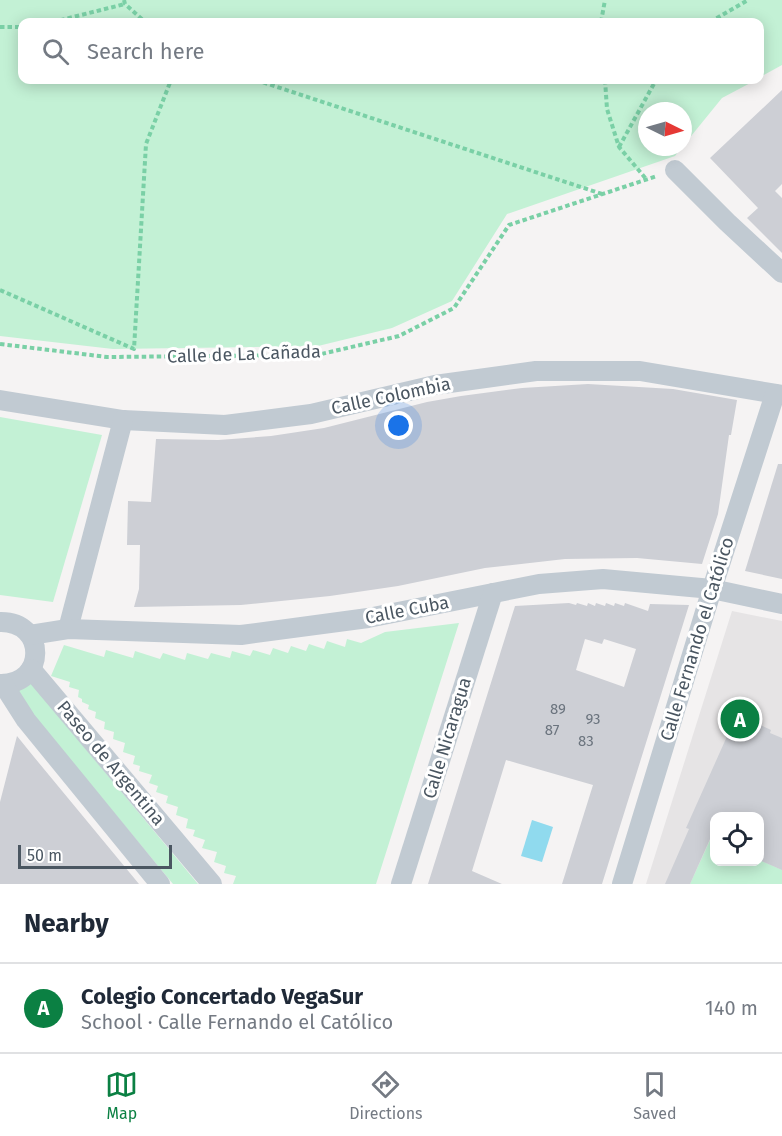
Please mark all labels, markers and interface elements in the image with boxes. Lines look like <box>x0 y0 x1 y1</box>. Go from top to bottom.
search box <box>18 18 764 84</box>
icon: search <box>39 35 72 68</box>
text: Search here <box>87 38 205 65</box>
north arrow <box>638 102 692 156</box>
street label: Calle de La Cañada <box>167 340 321 368</box>
street label: Calle Colombia <box>329 373 453 419</box>
your location <box>384 411 413 440</box>
street label: Calle Fernando el Católico <box>656 534 738 744</box>
street label: Calle Cuba <box>363 591 451 629</box>
street label: Calle Nicaragua <box>418 675 476 801</box>
street label: Paseo de Argentina <box>52 696 170 830</box>
pin: A <box>720 696 760 742</box>
house number: 89 <box>550 700 566 718</box>
house number: 93 <box>585 710 601 728</box>
house number: 87 <box>545 721 560 739</box>
house number: 83 <box>578 732 594 750</box>
map controls <box>710 812 764 866</box>
button: locate <box>710 812 764 866</box>
scale bar <box>18 842 172 870</box>
text: 50 m <box>27 846 62 865</box>
text: Nearby <box>24 908 109 939</box>
text: Colegio Concertado VegaSur <box>81 983 363 1010</box>
text: A <box>38 996 49 1020</box>
text: 140 m <box>705 996 758 1020</box>
text: School · Calle Fernando el Católico <box>81 1010 393 1034</box>
tab: Map <box>105 1068 138 1123</box>
tab: Directions <box>349 1068 423 1123</box>
tab: Saved <box>633 1068 677 1123</box>

